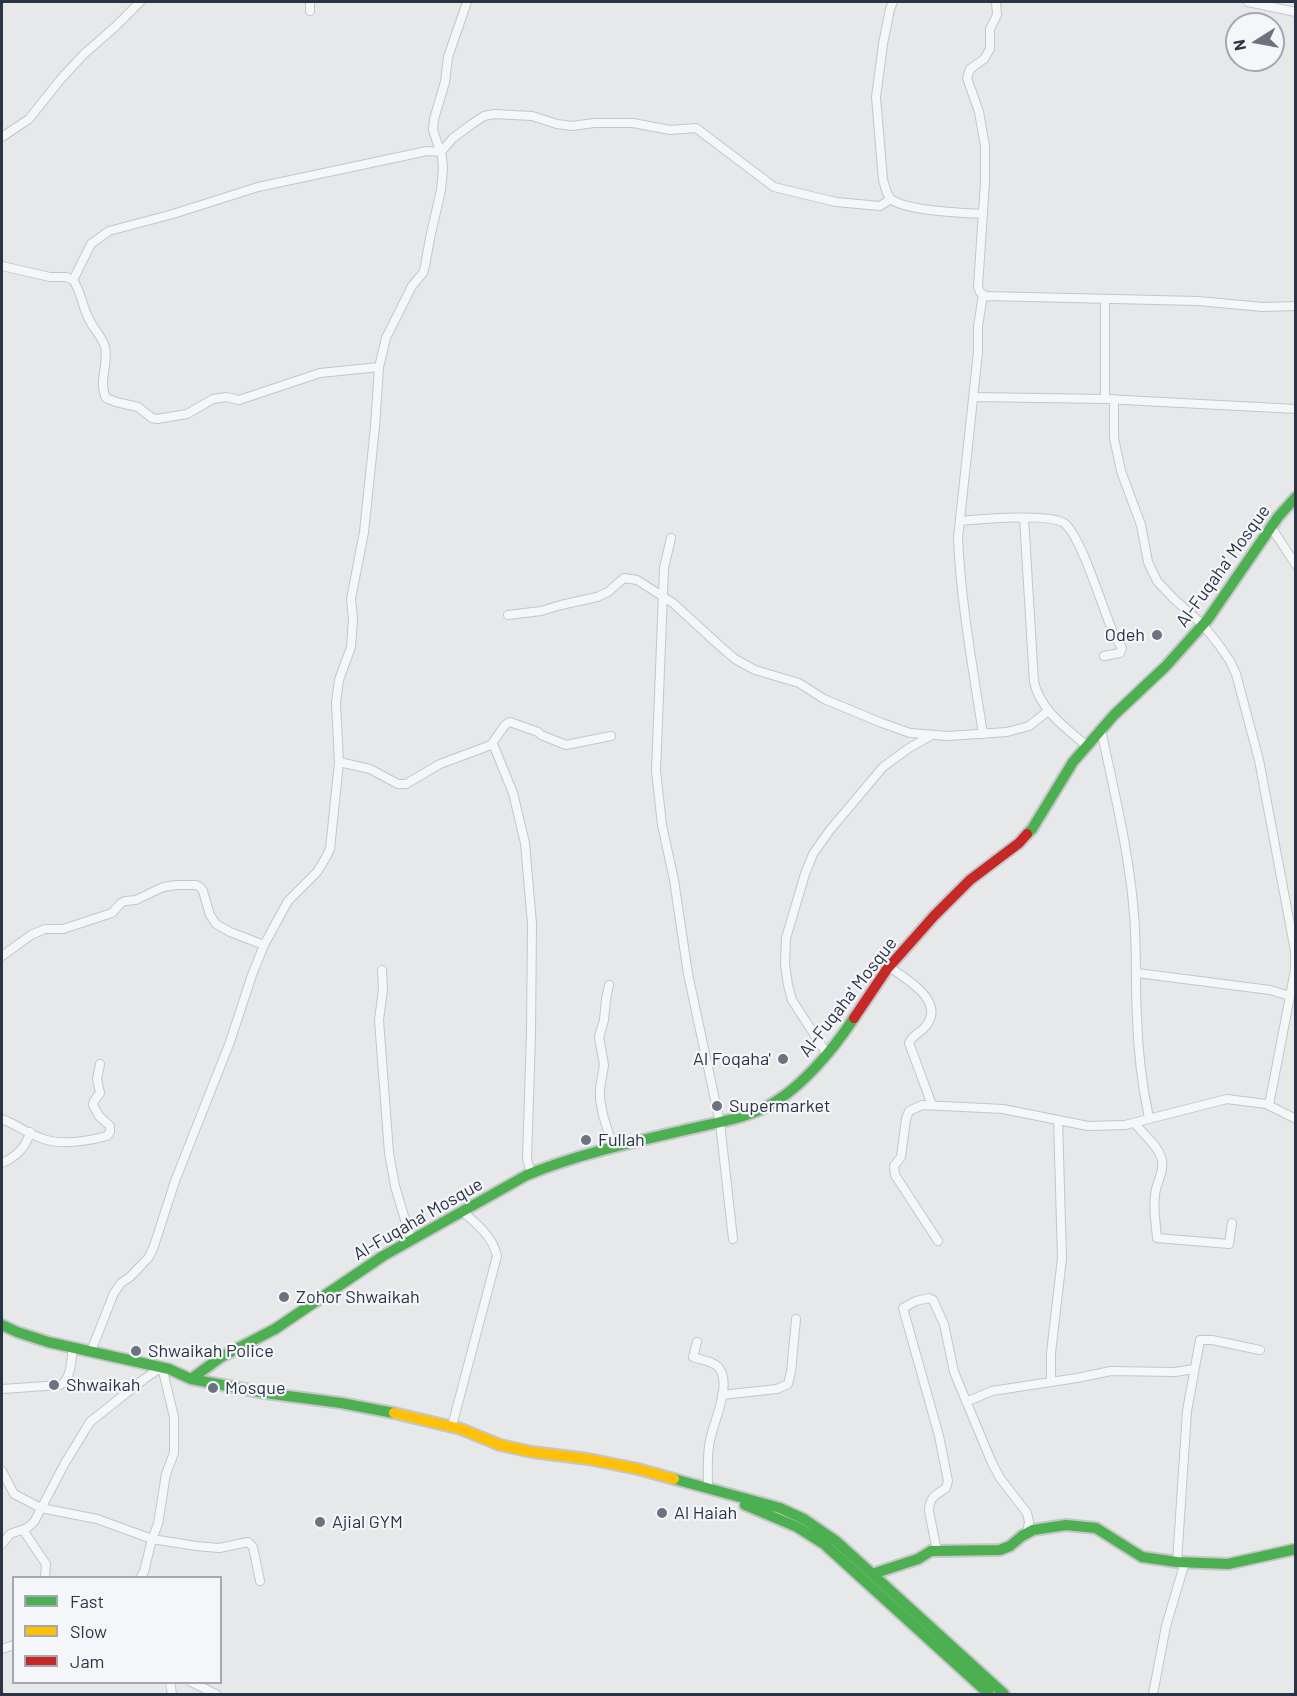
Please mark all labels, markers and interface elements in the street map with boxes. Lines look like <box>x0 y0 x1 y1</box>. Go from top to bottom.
north arrow <box>1225 12 1285 72</box>
text: N <box>1228 38 1249 52</box>
street label: Al-Fuqaha' Mosque <box>1171 501 1275 631</box>
place label: Odeh <box>1105 624 1145 646</box>
marker: Odeh <box>1150 628 1164 642</box>
street label: Al-Fuqaha' Mosque <box>795 933 901 1061</box>
place label: Al Foqaha' <box>693 1048 771 1070</box>
marker: Al Foqaha' <box>776 1052 790 1066</box>
place label: Supermarket <box>729 1095 830 1117</box>
marker: Supermarket <box>710 1099 724 1113</box>
place label: Fullah <box>598 1129 645 1151</box>
marker: Fullah <box>579 1133 593 1147</box>
street label: Al-Fuqaha' Mosque <box>349 1173 487 1265</box>
place label: Zohor Shwaikah <box>296 1286 420 1308</box>
marker: Zohor Shwaikah <box>277 1290 291 1304</box>
place label: Shwaikah Police <box>148 1340 274 1362</box>
marker: Shwaikah Police <box>129 1344 143 1358</box>
place label: Shwaikah <box>66 1374 140 1396</box>
place label: Mosque <box>225 1377 286 1399</box>
marker: Shwaikah <box>47 1378 61 1392</box>
marker: Mosque <box>206 1381 220 1395</box>
place label: Al Haiah <box>674 1502 737 1524</box>
marker: Al Haiah <box>655 1506 669 1520</box>
place label: Ajial GYM <box>332 1511 403 1533</box>
marker: Ajial GYM <box>313 1515 327 1529</box>
legend <box>12 1576 222 1684</box>
text: Fast <box>70 1590 104 1612</box>
text: Slow <box>70 1620 107 1642</box>
text: Jam <box>70 1650 104 1672</box>

